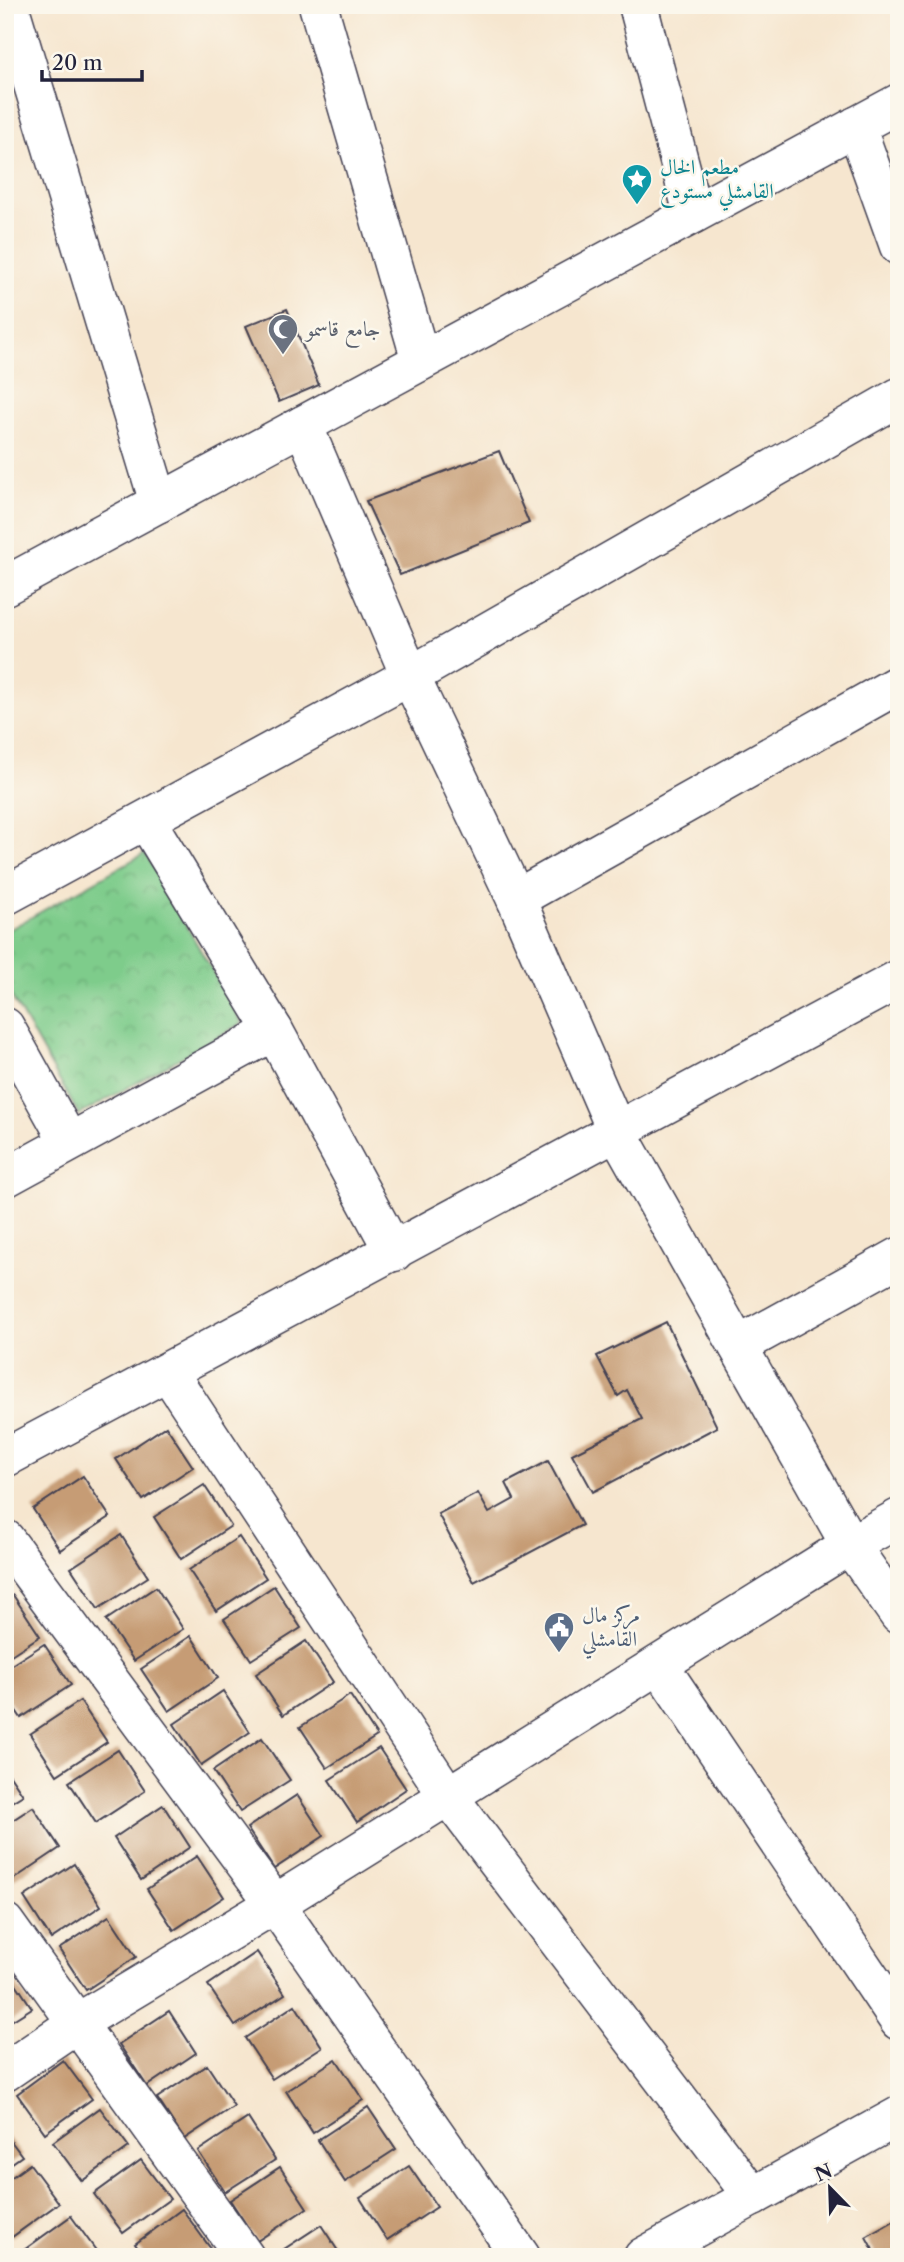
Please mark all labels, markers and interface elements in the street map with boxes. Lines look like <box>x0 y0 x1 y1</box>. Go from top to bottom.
scale bar <box>42 38 142 82</box>
text: 20 m <box>52 50 103 75</box>
place label: مطعم الخال القامشلي مستودع <box>660 154 774 211</box>
place icon: مطعم الخال القامشلي مستودع <box>620 162 654 206</box>
mosque icon: جامع قاسمو <box>266 312 300 356</box>
place label: جامع قاسمو <box>304 316 381 348</box>
place label: مركز مال القامشلي <box>582 1602 640 1659</box>
public building icon: مركز مال القامشلي <box>542 1610 576 1654</box>
north arrow <box>796 2154 866 2224</box>
text: N <box>811 2159 836 2187</box>

